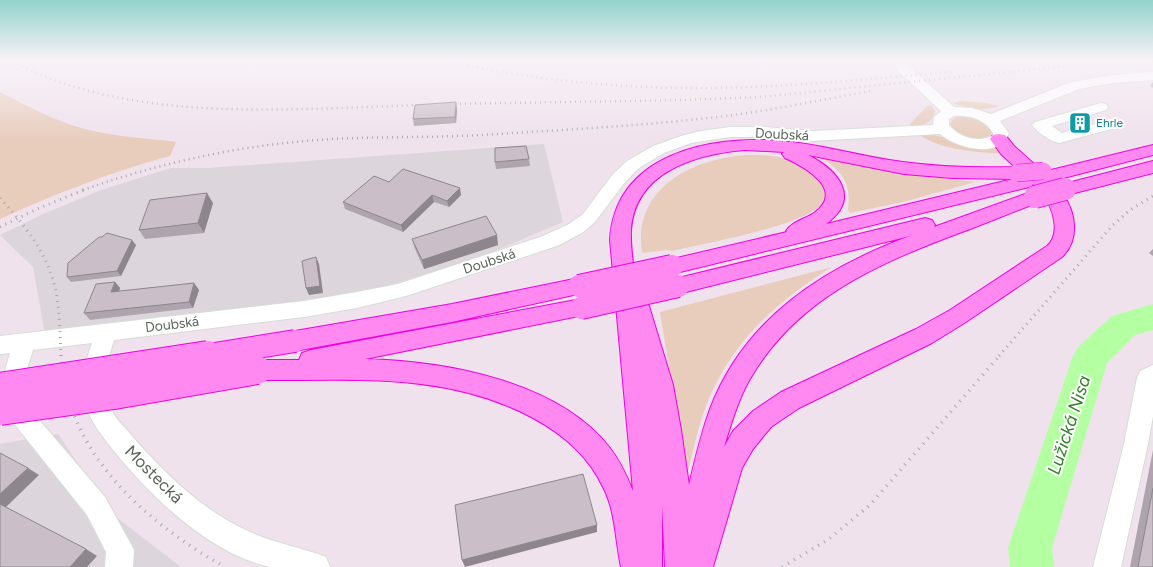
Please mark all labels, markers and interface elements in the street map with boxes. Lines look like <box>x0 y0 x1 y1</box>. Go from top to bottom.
building icon: Ehrle <box>1067 110 1093 136</box>
place label: Ehrle <box>1096 116 1123 130</box>
street label: Doubská <box>755 125 809 144</box>
street label: Doubská <box>461 245 517 278</box>
street label: Doubská <box>144 313 200 336</box>
water label: Lužická Nisa <box>1043 372 1095 477</box>
street label: Mostecká <box>121 441 187 507</box>

